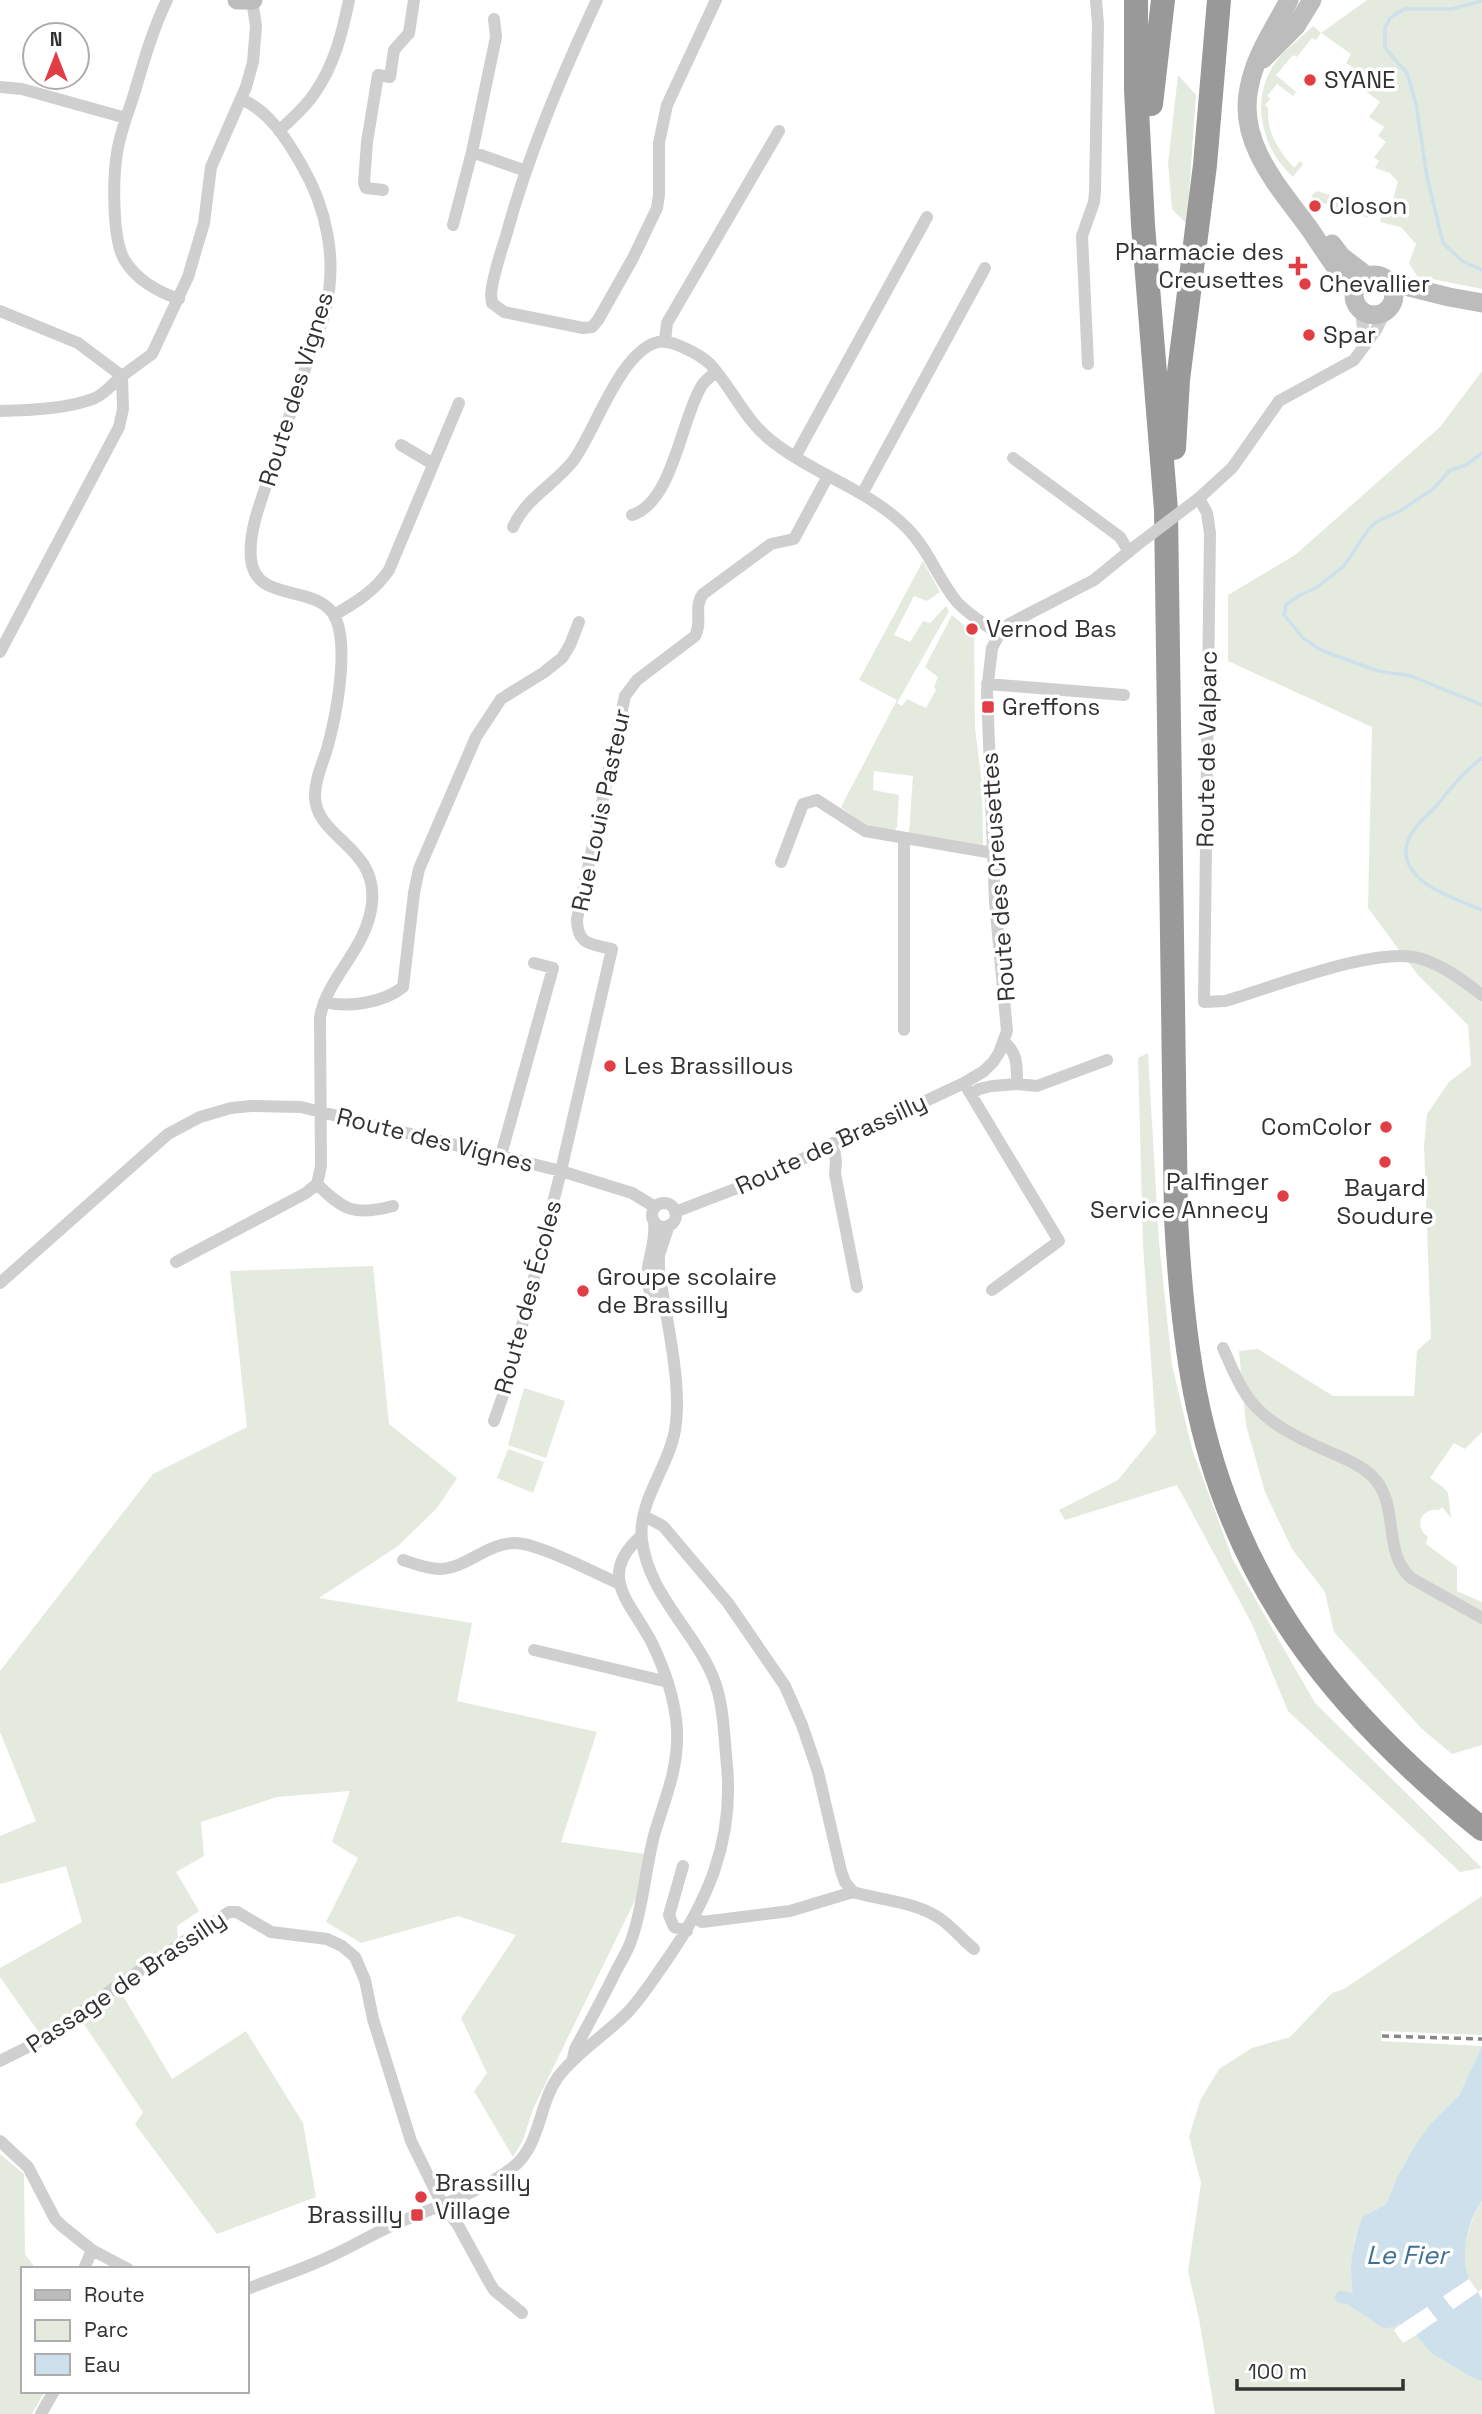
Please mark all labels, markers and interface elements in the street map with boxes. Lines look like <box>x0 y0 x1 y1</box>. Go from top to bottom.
north arrow <box>21 21 91 91</box>
text: N <box>50 27 62 52</box>
place label: SYANE <box>1324 64 1396 95</box>
marker: SYANE <box>1302 72 1318 88</box>
place label: Closon <box>1329 190 1407 221</box>
marker: Closon <box>1307 198 1323 214</box>
place label: Pharmacie des Creusettes <box>1115 236 1284 295</box>
marker: Pharmacie des Creusettes <box>1290 258 1306 274</box>
place label: Chevallier <box>1319 268 1430 299</box>
marker: Chevallier <box>1297 276 1313 292</box>
street label: Route des Vignes <box>251 288 340 490</box>
place label: Spar <box>1323 319 1376 350</box>
marker: Spar <box>1301 327 1317 343</box>
place label: Vernod Bas <box>986 613 1117 644</box>
marker: Vernod Bas <box>964 621 980 637</box>
street label: Route de Valparc <box>1189 650 1224 848</box>
place label: Greffons <box>1002 691 1100 722</box>
marker: Greffons <box>980 699 996 715</box>
street label: Rue Louis Pasteur <box>564 706 637 914</box>
street label: Route des Creusettes <box>973 751 1022 1003</box>
place label: Les Brassillous <box>624 1050 793 1081</box>
marker: Les Brassillous <box>602 1058 618 1074</box>
street label: Route de Brassilly <box>730 1086 931 1201</box>
street label: Route des Vignes <box>334 1100 537 1179</box>
place label: ComColor <box>1261 1111 1372 1142</box>
marker: ComColor <box>1378 1119 1394 1135</box>
marker: Bayard Soudure <box>1377 1154 1393 1170</box>
place label: Palfinger Service Annecy <box>1090 1166 1269 1225</box>
place label: Bayard Soudure <box>1336 1172 1434 1231</box>
marker: Palfinger Service Annecy <box>1275 1188 1291 1204</box>
street label: Route des Écoles <box>487 1196 568 1397</box>
place label: Groupe scolaire de Brassilly <box>597 1261 777 1320</box>
marker: Groupe scolaire de Brassilly <box>575 1283 591 1299</box>
street label: Passage de Brassilly <box>20 1903 231 2060</box>
place label: Brassilly Village <box>435 2167 531 2226</box>
marker: Brassilly Village <box>413 2189 429 2205</box>
place label: Brassilly <box>307 2199 403 2230</box>
marker: Brassilly <box>409 2207 425 2223</box>
water label: Le Fier <box>1366 2238 1451 2272</box>
legend <box>21 2267 248 2393</box>
text: Route <box>84 2281 145 2308</box>
text: Parc <box>84 2316 129 2343</box>
scale bar <box>1237 2348 1403 2392</box>
text: Eau <box>84 2351 121 2378</box>
text: 100 m <box>1248 2358 1307 2385</box>

